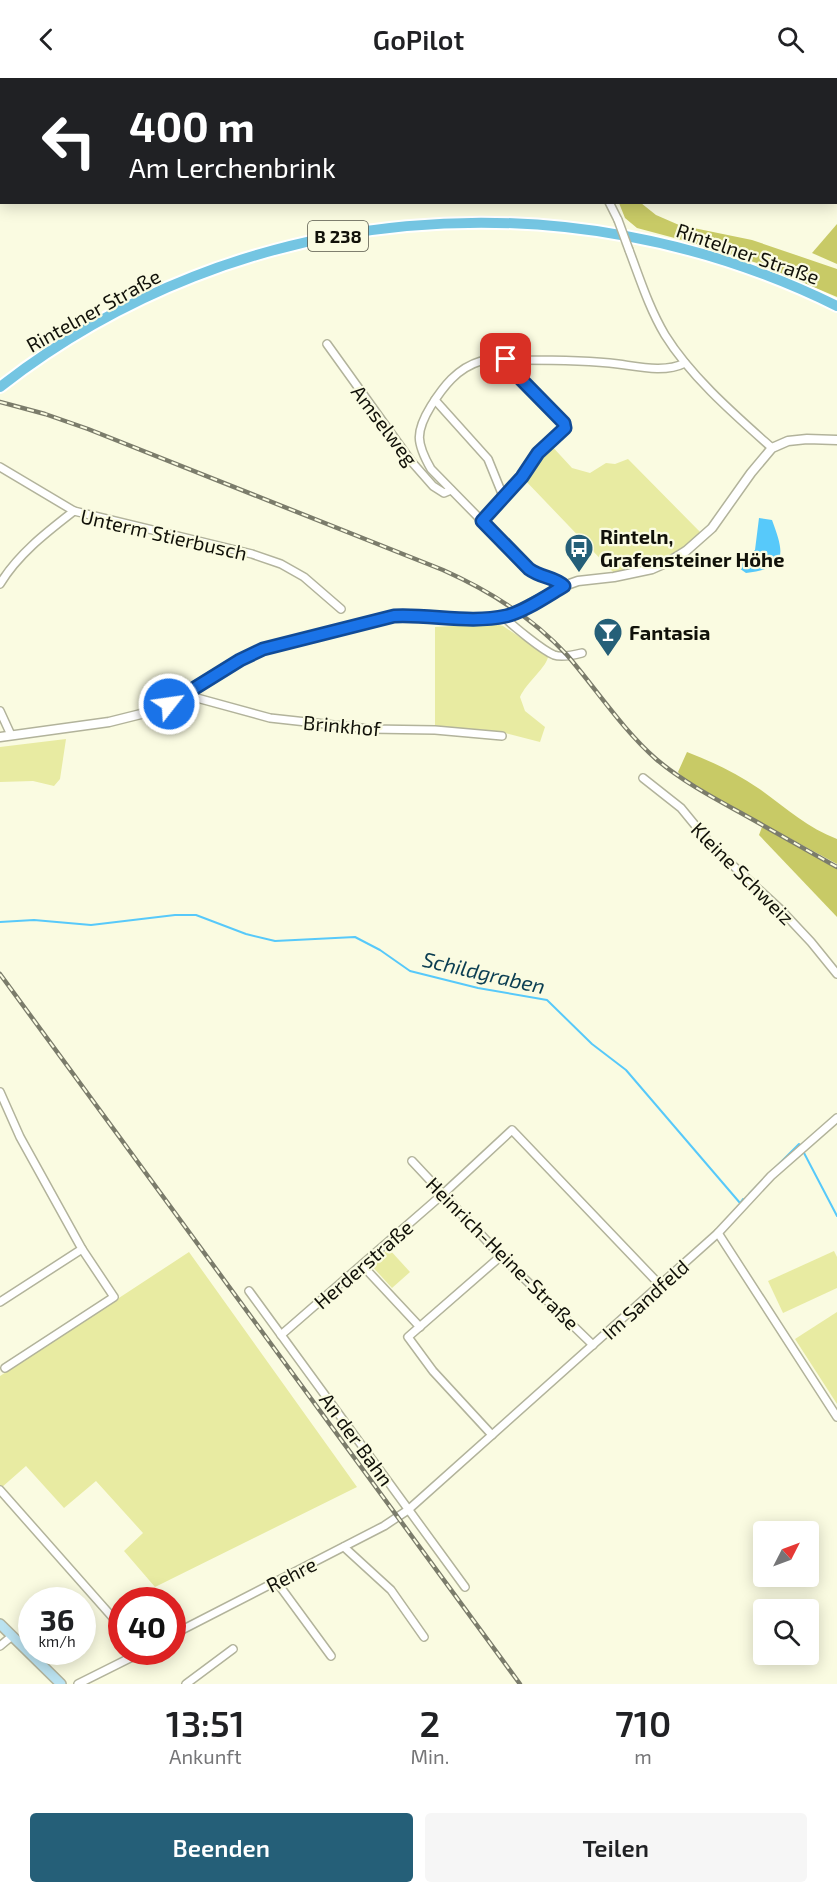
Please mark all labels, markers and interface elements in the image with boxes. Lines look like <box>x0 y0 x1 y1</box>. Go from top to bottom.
icon: back <box>30 23 63 56</box>
text: GoPilot <box>373 23 464 55</box>
icon: search <box>774 23 807 56</box>
text: 400 m <box>129 100 255 150</box>
icon: left <box>30 102 108 180</box>
text: Am Lerchenbrink <box>129 151 336 183</box>
street label: Rintelner Straße <box>673 217 823 289</box>
road number: B 238 <box>308 221 368 251</box>
street label: Rintelner Straße <box>22 263 164 357</box>
pin <box>480 333 531 384</box>
icon: arrive <box>489 342 522 375</box>
street label: Amselweg <box>347 380 423 470</box>
street label: Unterm Stierbusch <box>78 503 250 565</box>
place label: Rinteln, Grafensteiner Höhe <box>600 524 784 571</box>
bus stop icon: Rinteln, Grafensteiner Höhe <box>563 532 595 574</box>
bar icon: Fantasia <box>592 616 624 658</box>
place label: Fantasia <box>629 620 710 644</box>
position arrow <box>137 672 201 736</box>
street label: Brinkhof <box>302 710 382 740</box>
street label: Kleine Schweiz <box>687 817 799 929</box>
water label: Schildgraben <box>420 946 548 998</box>
street label: Heinrich-Heine-Straße <box>422 1172 584 1334</box>
street label: Herderstraße <box>309 1215 417 1313</box>
street label: Im Sandfeld <box>597 1254 693 1344</box>
street label: An der Bahn <box>315 1388 399 1490</box>
north arrow <box>753 1521 819 1587</box>
map controls <box>753 1521 819 1665</box>
street label: Rehre <box>262 1551 320 1597</box>
speed limit sign: 40 <box>108 1587 186 1665</box>
button: search <box>753 1599 819 1665</box>
text: 36 <box>40 1601 74 1637</box>
text: km/h <box>38 1632 76 1650</box>
text: 13:51 <box>166 1701 245 1744</box>
text: 2 <box>420 1701 440 1744</box>
text: 710 <box>615 1701 671 1744</box>
text: Ankunft <box>169 1744 242 1768</box>
text: Min. <box>411 1744 449 1768</box>
text: m <box>634 1744 652 1768</box>
button: Beenden <box>30 1813 413 1882</box>
button: Teilen <box>425 1813 807 1882</box>

